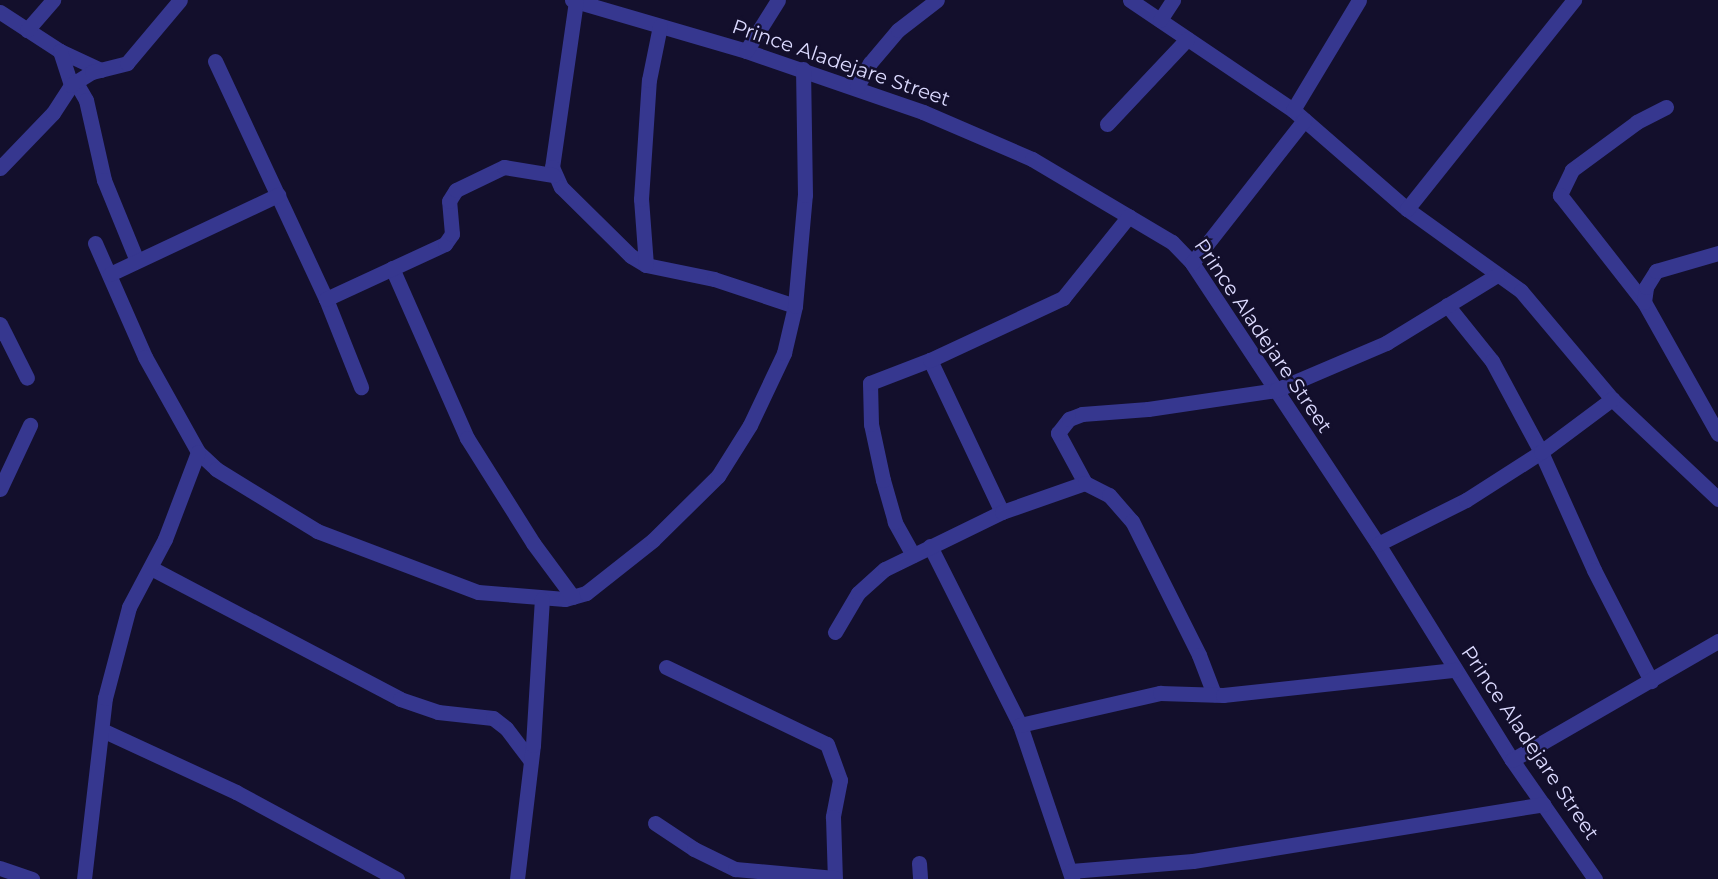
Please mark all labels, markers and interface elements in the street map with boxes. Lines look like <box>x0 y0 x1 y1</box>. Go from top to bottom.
street label: Prince Aladejare Street <box>729 14 953 112</box>
street label: Prince Aladejare Street <box>1189 234 1337 438</box>
street label: Prince Aladejare Street <box>1456 641 1604 845</box>

